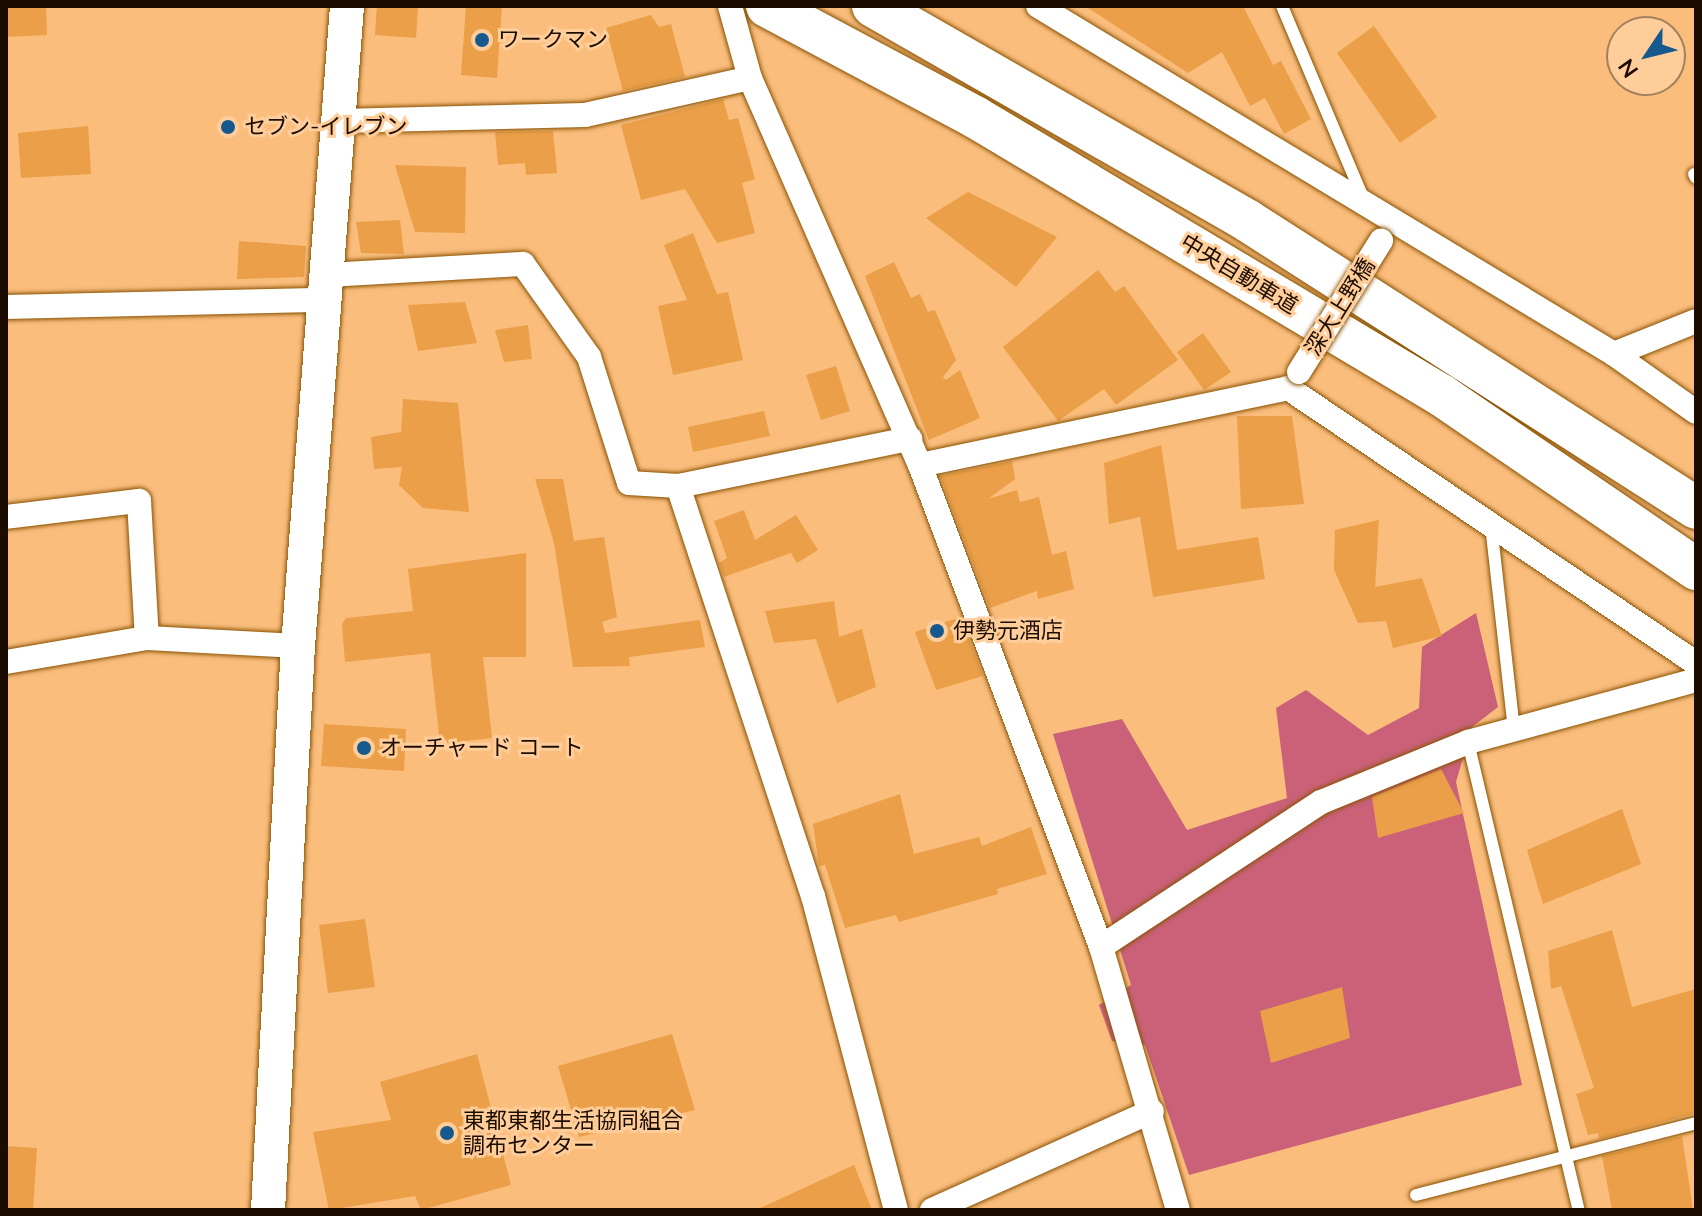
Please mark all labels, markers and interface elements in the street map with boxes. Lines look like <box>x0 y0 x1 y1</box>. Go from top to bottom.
north arrow <box>1606 16 1686 96</box>
place label: ワークマン <box>498 27 608 53</box>
marker: ワークマン <box>473 31 491 49</box>
text: N <box>1612 54 1644 83</box>
place label: セブン-イレブン <box>244 114 407 140</box>
marker: セブン-イレブン <box>219 118 237 136</box>
street label: 中央自動車道 <box>1176 229 1302 319</box>
street label: 深大上野橋 <box>1300 253 1380 361</box>
place label: 伊勢元酒店 <box>953 618 1063 644</box>
marker: 伊勢元酒店 <box>928 622 946 640</box>
place label: オーチャード コート <box>380 735 584 761</box>
marker: オーチャード コート <box>355 739 373 757</box>
place label: 東都東都生活協同組合 調布センター <box>463 1107 683 1158</box>
marker: 東都東都生活協同組合 調布センター <box>438 1124 456 1142</box>

